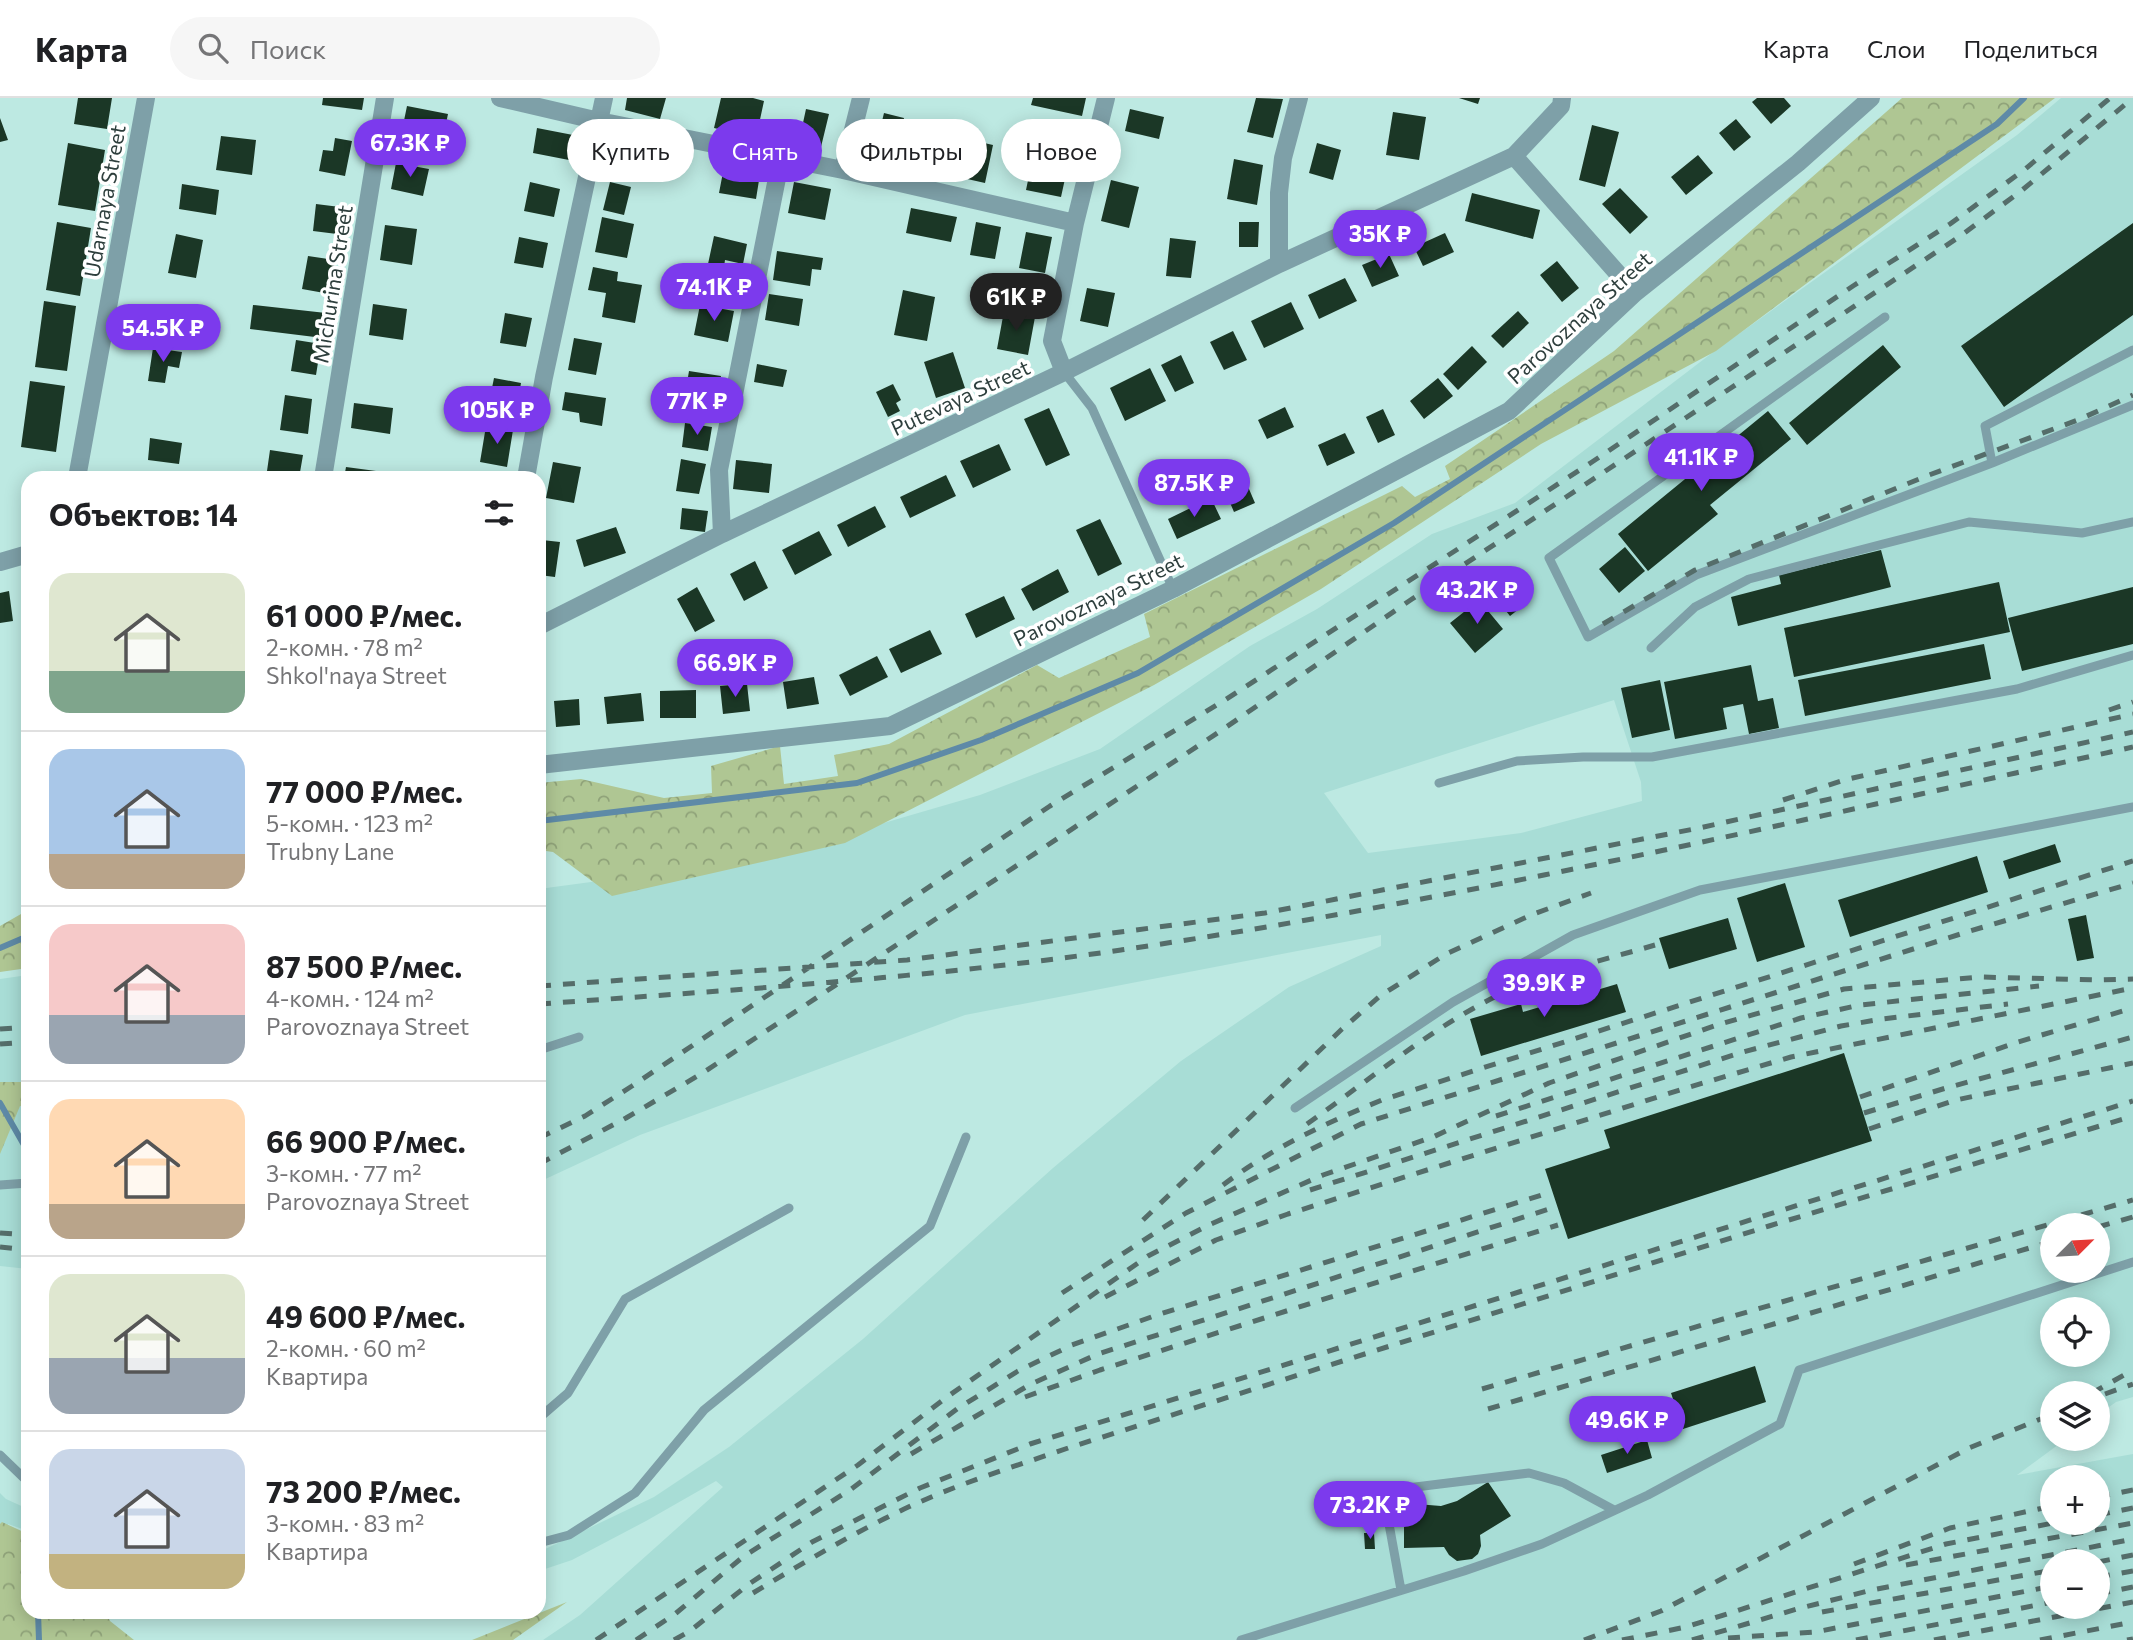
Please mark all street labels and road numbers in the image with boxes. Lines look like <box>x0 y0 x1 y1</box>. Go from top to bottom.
street label: Udarnaya Street <box>78 123 130 279</box>
street label: Michurina Street <box>307 203 357 365</box>
street label: Parovoznaya Street <box>1502 246 1656 388</box>
street label: Putevaya Street <box>887 354 1033 440</box>
street label: Parovoznaya Street <box>1009 547 1187 651</box>

